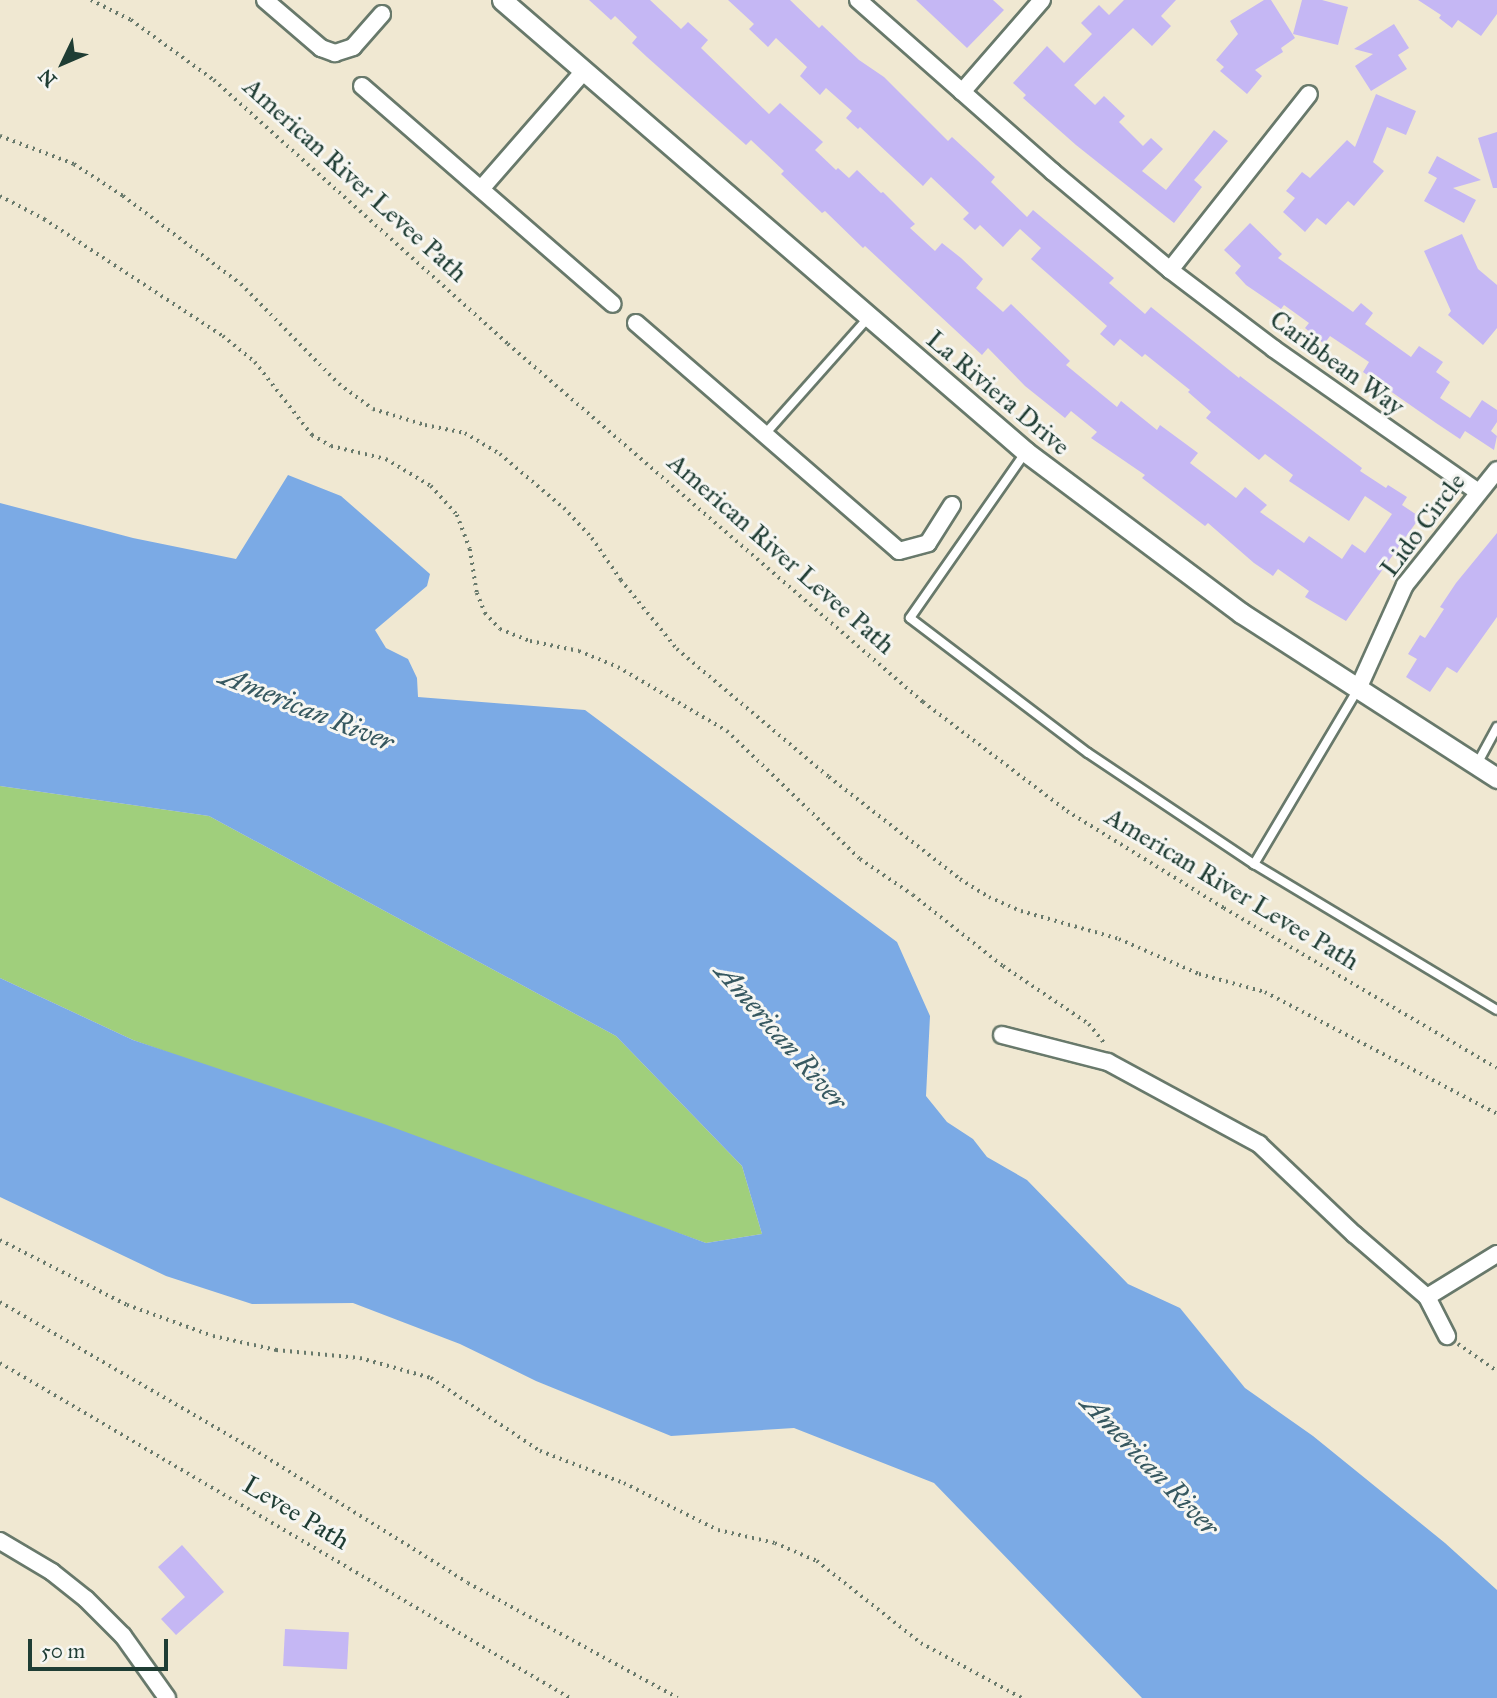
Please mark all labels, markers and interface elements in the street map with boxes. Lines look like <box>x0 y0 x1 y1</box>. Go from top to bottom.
north arrow <box>28 28 98 98</box>
text: N <box>34 64 61 92</box>
street label: American River Levee Path <box>237 71 473 289</box>
street label: Caribbean Way <box>1264 304 1410 422</box>
street label: La Riviera Drive <box>920 324 1076 462</box>
street label: American River Levee Path <box>661 447 901 661</box>
street label: Lido Circle <box>1374 467 1472 583</box>
water label: American River <box>215 659 399 759</box>
street label: American River Levee Path <box>1100 801 1364 977</box>
water label: American River <box>708 955 854 1117</box>
water label: American River <box>1074 1387 1226 1543</box>
street label: Levee Path <box>237 1469 355 1557</box>
scale bar <box>32 1624 172 1668</box>
text: 50 m <box>41 1638 85 1664</box>

